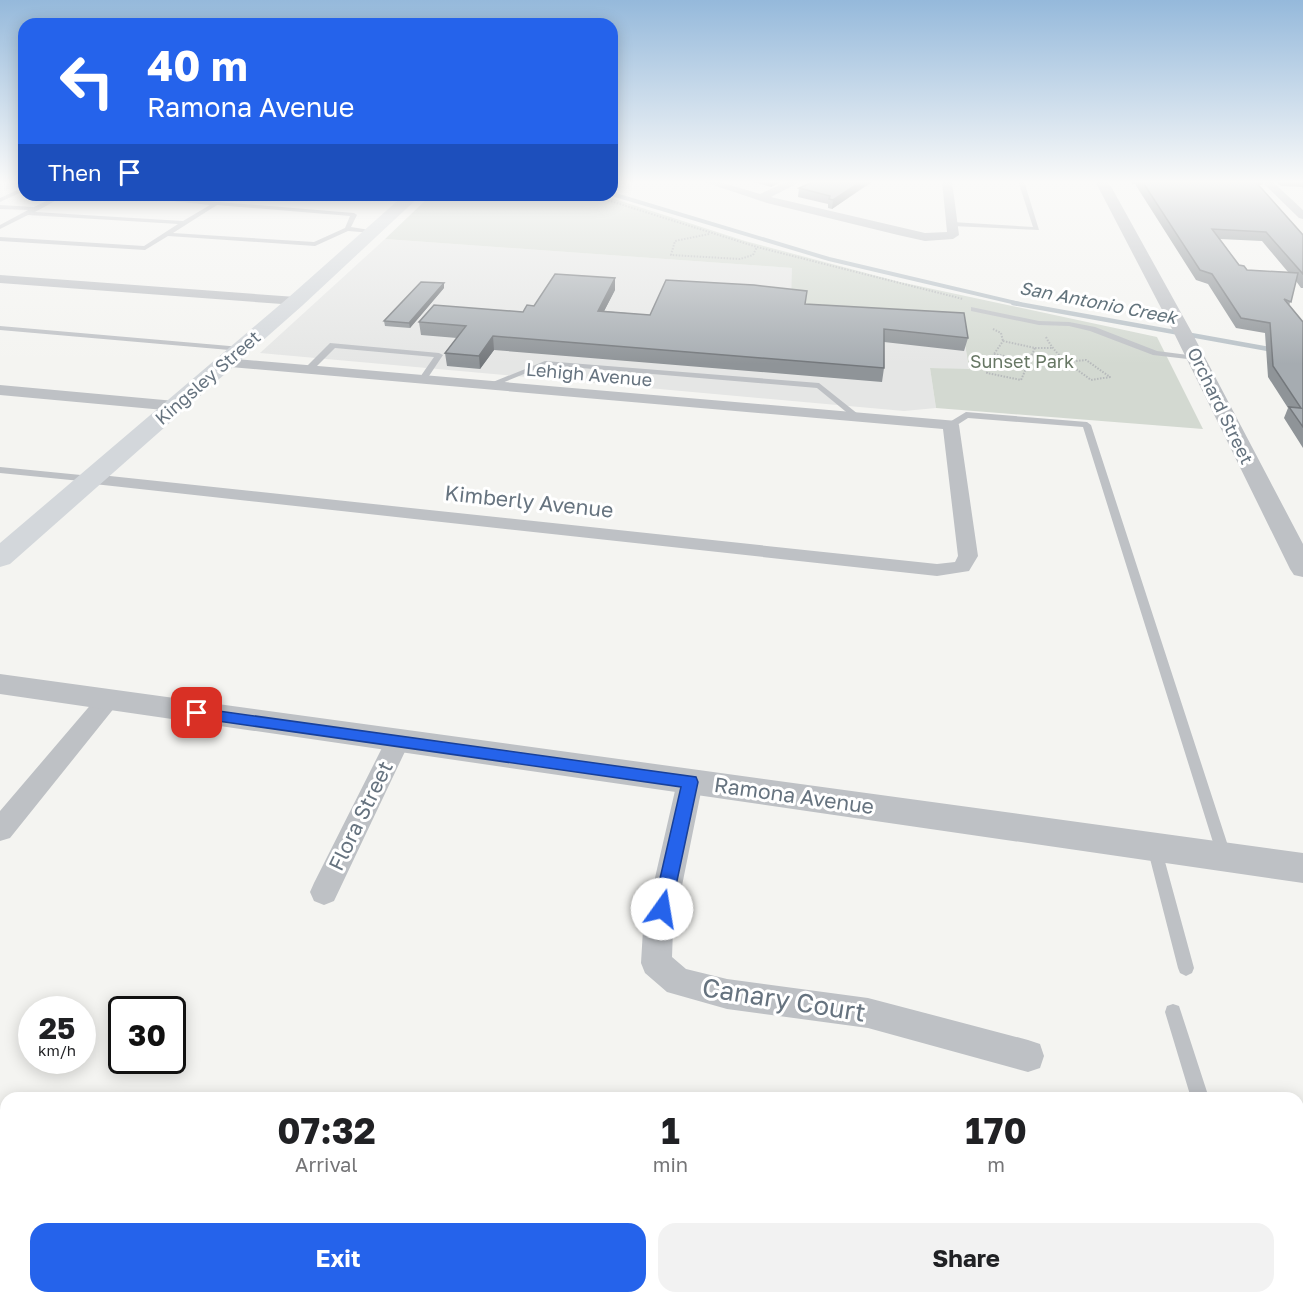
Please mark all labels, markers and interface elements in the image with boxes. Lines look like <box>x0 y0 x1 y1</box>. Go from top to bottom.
text: 40 m <box>147 40 248 90</box>
icon: left <box>48 42 126 120</box>
text: Ramona Avenue <box>147 91 354 123</box>
icon: arrive <box>113 156 146 189</box>
text: Then <box>48 159 101 186</box>
water label: San Antonio Creek <box>1018 276 1180 328</box>
street label: Kingsley Street <box>150 325 265 429</box>
street label: Orchard Street <box>1183 344 1259 467</box>
park label: Sunset Park <box>970 350 1074 372</box>
street label: Lehigh Avenue <box>525 358 653 390</box>
street label: Kimberly Avenue <box>443 479 615 523</box>
pin <box>171 687 222 738</box>
icon: arrive <box>180 696 213 729</box>
street label: Flora Street <box>322 756 398 875</box>
street label: Ramona Avenue <box>712 771 876 819</box>
position arrow <box>630 877 694 941</box>
street label: Canary Court <box>700 971 868 1028</box>
speed limit sign: 30 <box>108 996 186 1074</box>
text: 25 <box>39 1010 75 1046</box>
text: km/h <box>38 1041 76 1059</box>
text: 07:32 <box>277 1109 376 1152</box>
text: 1 <box>661 1109 680 1152</box>
text: 170 <box>965 1109 1027 1152</box>
text: Arrival <box>295 1152 358 1176</box>
text: min <box>653 1152 688 1176</box>
text: m <box>987 1152 1005 1176</box>
button: Exit <box>30 1223 646 1292</box>
button: Share <box>658 1223 1274 1292</box>

